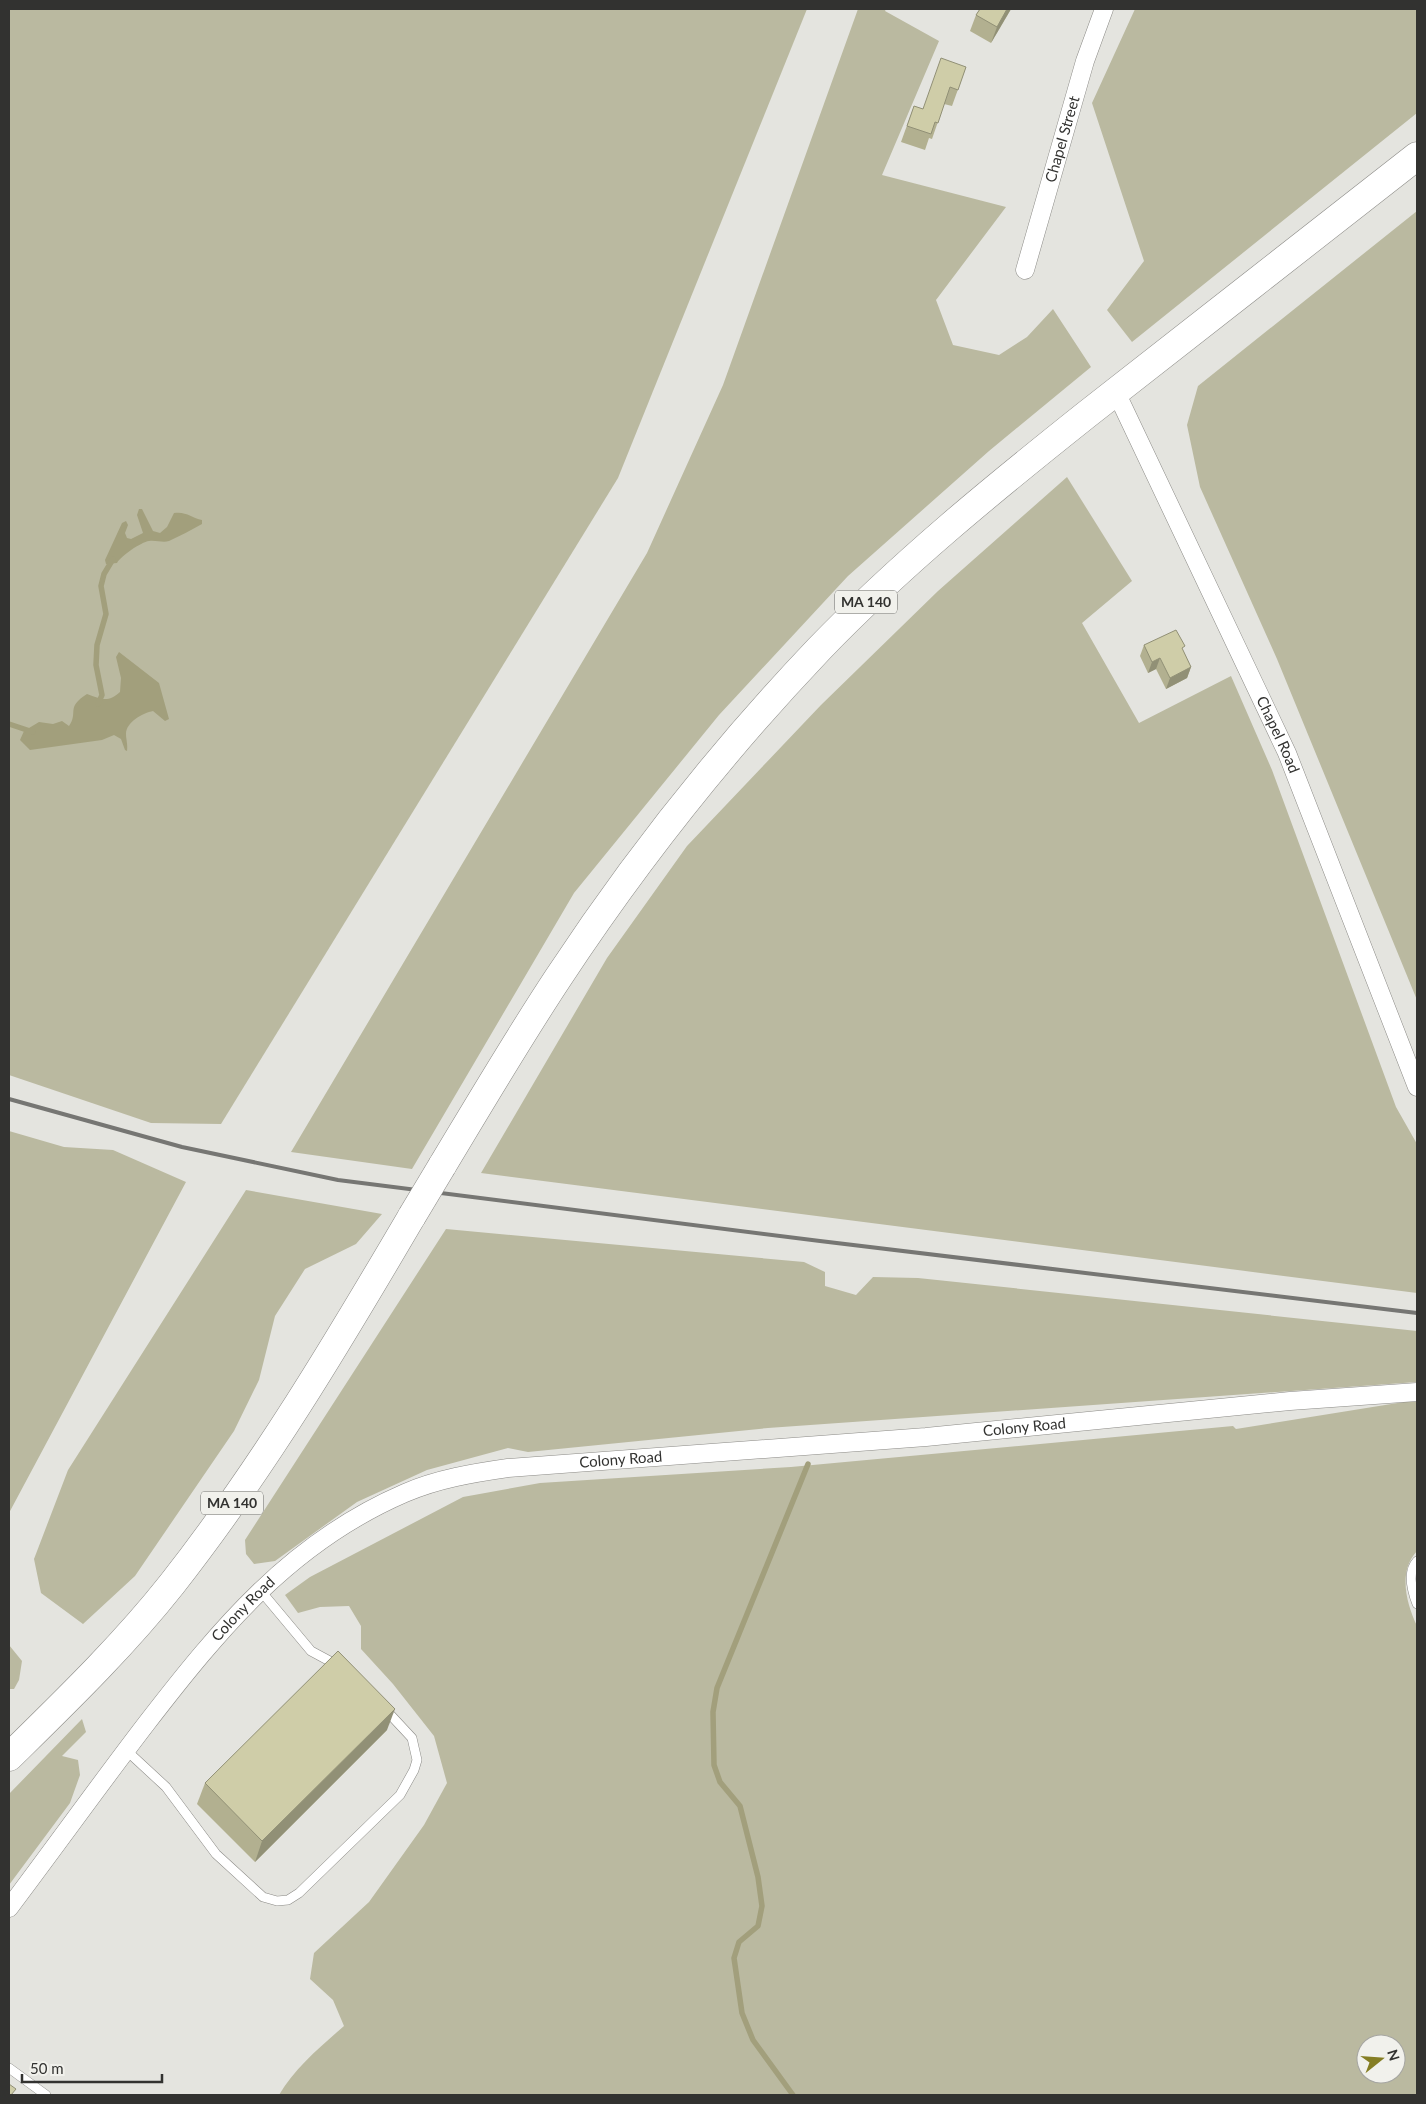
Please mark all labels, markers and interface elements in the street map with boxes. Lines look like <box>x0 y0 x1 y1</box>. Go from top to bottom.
street label: Chapel Street <box>1041 93 1083 184</box>
road number: MA 140 <box>835 590 897 614</box>
street label: Chapel Road <box>1253 693 1304 775</box>
street label: Colony Road <box>982 1413 1067 1439</box>
street label: Colony Road <box>579 1447 663 1471</box>
road number: MA 140 <box>201 1492 263 1515</box>
street label: Colony Road <box>207 1572 278 1645</box>
north arrow <box>1356 2034 1406 2084</box>
text: N <box>1384 2047 1404 2063</box>
scale bar <box>22 2052 162 2084</box>
text: 50 m <box>30 2059 64 2077</box>

